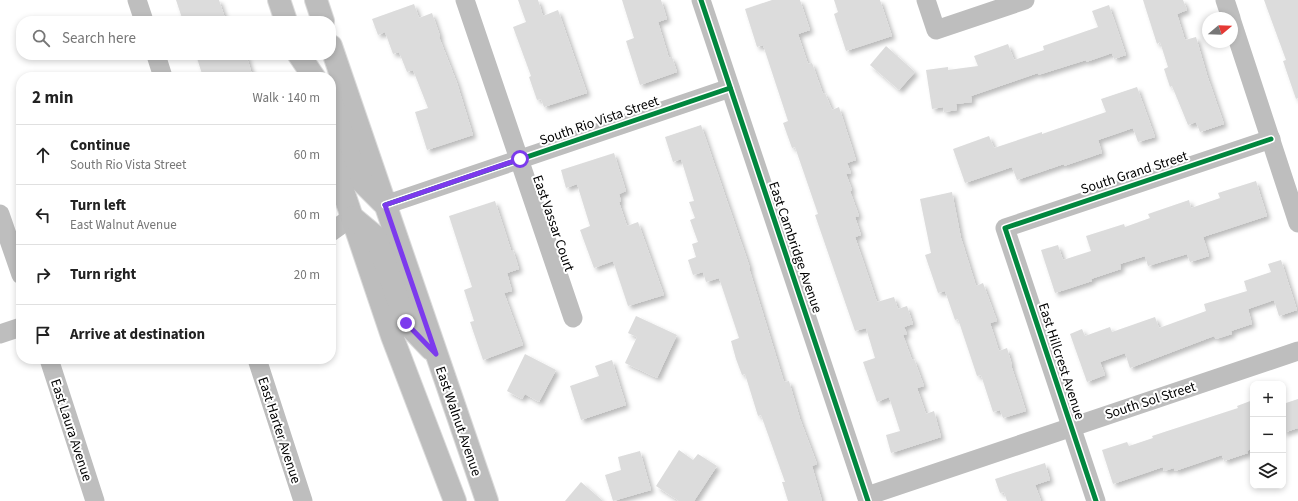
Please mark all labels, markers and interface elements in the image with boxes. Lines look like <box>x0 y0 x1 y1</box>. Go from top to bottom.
north arrow <box>1202 12 1238 48</box>
search box <box>16 16 336 60</box>
icon: search <box>30 27 52 49</box>
text: Search here <box>62 28 136 49</box>
text: 2 min <box>32 86 73 110</box>
text: Walk · 140 m <box>252 89 320 107</box>
street label: South Rio Vista Street <box>537 91 662 151</box>
text: Continue <box>70 135 130 156</box>
icon: ahead <box>32 144 54 166</box>
text: 60 m <box>294 146 320 164</box>
street label: South Grand Street <box>1078 146 1191 200</box>
route start <box>511 150 529 168</box>
text: South Rio Vista Street <box>70 156 186 174</box>
street label: East Vassar Court <box>527 172 579 274</box>
street label: East Cambridge Avenue <box>763 179 827 316</box>
text: Turn left <box>70 195 126 216</box>
icon: left <box>32 204 54 226</box>
text: 60 m <box>294 206 320 224</box>
text: East Walnut Avenue <box>70 216 177 234</box>
icon: right <box>32 264 54 286</box>
text: Turn right <box>70 264 136 285</box>
text: 20 m <box>294 266 320 284</box>
street label: East Hillcrest Avenue <box>1033 300 1089 422</box>
route end <box>397 314 415 332</box>
icon: arrive <box>32 324 54 346</box>
text: Arrive at destination <box>70 324 205 345</box>
street label: East Walnut Avenue <box>430 364 486 479</box>
street label: East Harter Avenue <box>252 374 306 486</box>
street label: East Laura Avenue <box>45 377 97 484</box>
street label: South Sol Street <box>1102 377 1199 425</box>
map controls <box>1250 381 1286 489</box>
button: + <box>1250 381 1286 417</box>
button: − <box>1250 417 1286 453</box>
button: layers <box>1250 453 1286 489</box>

